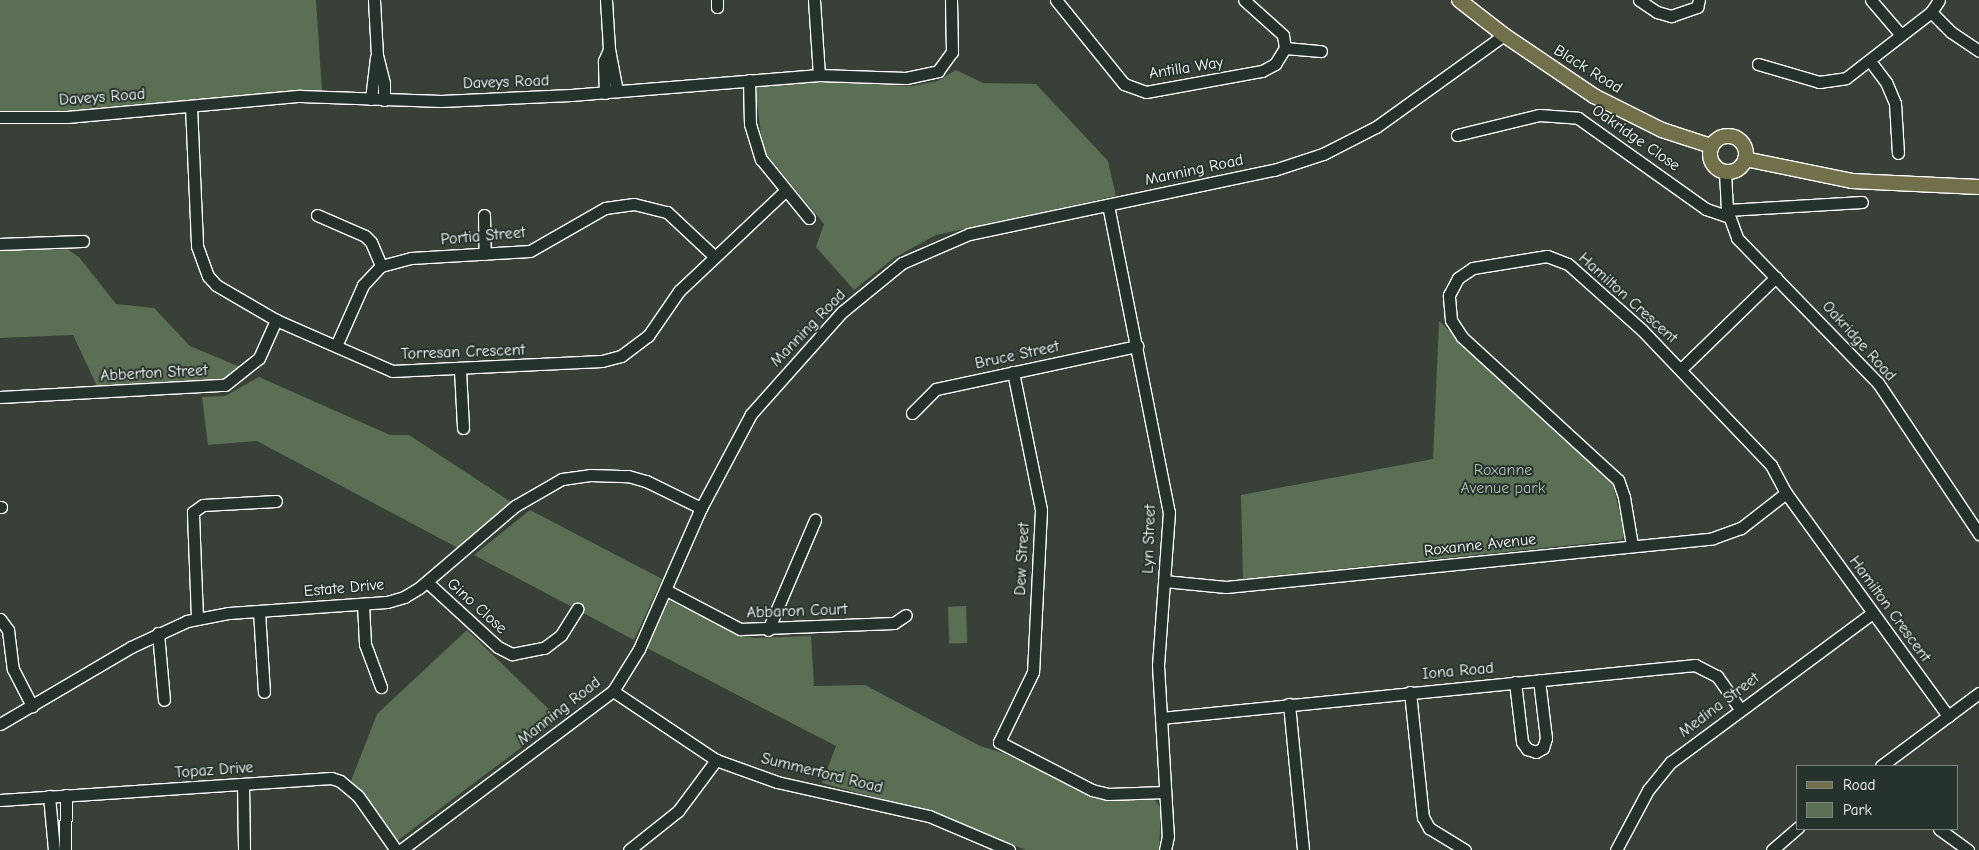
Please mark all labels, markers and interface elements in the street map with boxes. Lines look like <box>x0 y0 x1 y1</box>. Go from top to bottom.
street label: Black Road <box>1550 40 1626 98</box>
street label: Antilla Way <box>1147 53 1225 83</box>
street label: Daveys Road <box>462 71 550 93</box>
street label: Daveys Road <box>58 84 146 110</box>
street label: Oakridge Close <box>1588 101 1684 175</box>
street label: Manning Road <box>1143 150 1245 190</box>
street label: Portia Street <box>440 223 526 249</box>
street label: Hamilton Crescent <box>1575 249 1681 347</box>
street label: Manning Road <box>766 285 850 371</box>
street label: Oakridge Road <box>1818 297 1900 385</box>
street label: Bruce Street <box>973 337 1061 373</box>
street label: Torresan Crescent <box>400 340 526 364</box>
street label: Abberton Street <box>100 361 208 385</box>
park label: Roxanne Avenue park <box>1461 460 1545 498</box>
street label: Lyn Street <box>1138 504 1160 574</box>
street label: Dew Street <box>1011 522 1033 596</box>
street label: Roxanne Avenue <box>1423 530 1537 560</box>
street label: Hamilton Crescent <box>1845 552 1935 666</box>
street label: Gino Close <box>443 574 511 638</box>
street label: Estate Drive <box>303 575 385 601</box>
street label: Abbaron Court <box>746 600 848 622</box>
street label: Iona Road <box>1421 658 1495 684</box>
street label: Medina Street <box>1675 668 1763 742</box>
street label: Manning Road <box>514 673 604 749</box>
street label: Summerford Road <box>759 749 885 797</box>
street label: Topaz Drive <box>174 758 254 782</box>
legend <box>1796 765 1959 830</box>
text: Road <box>1843 776 1875 794</box>
text: Park <box>1843 801 1872 819</box>

